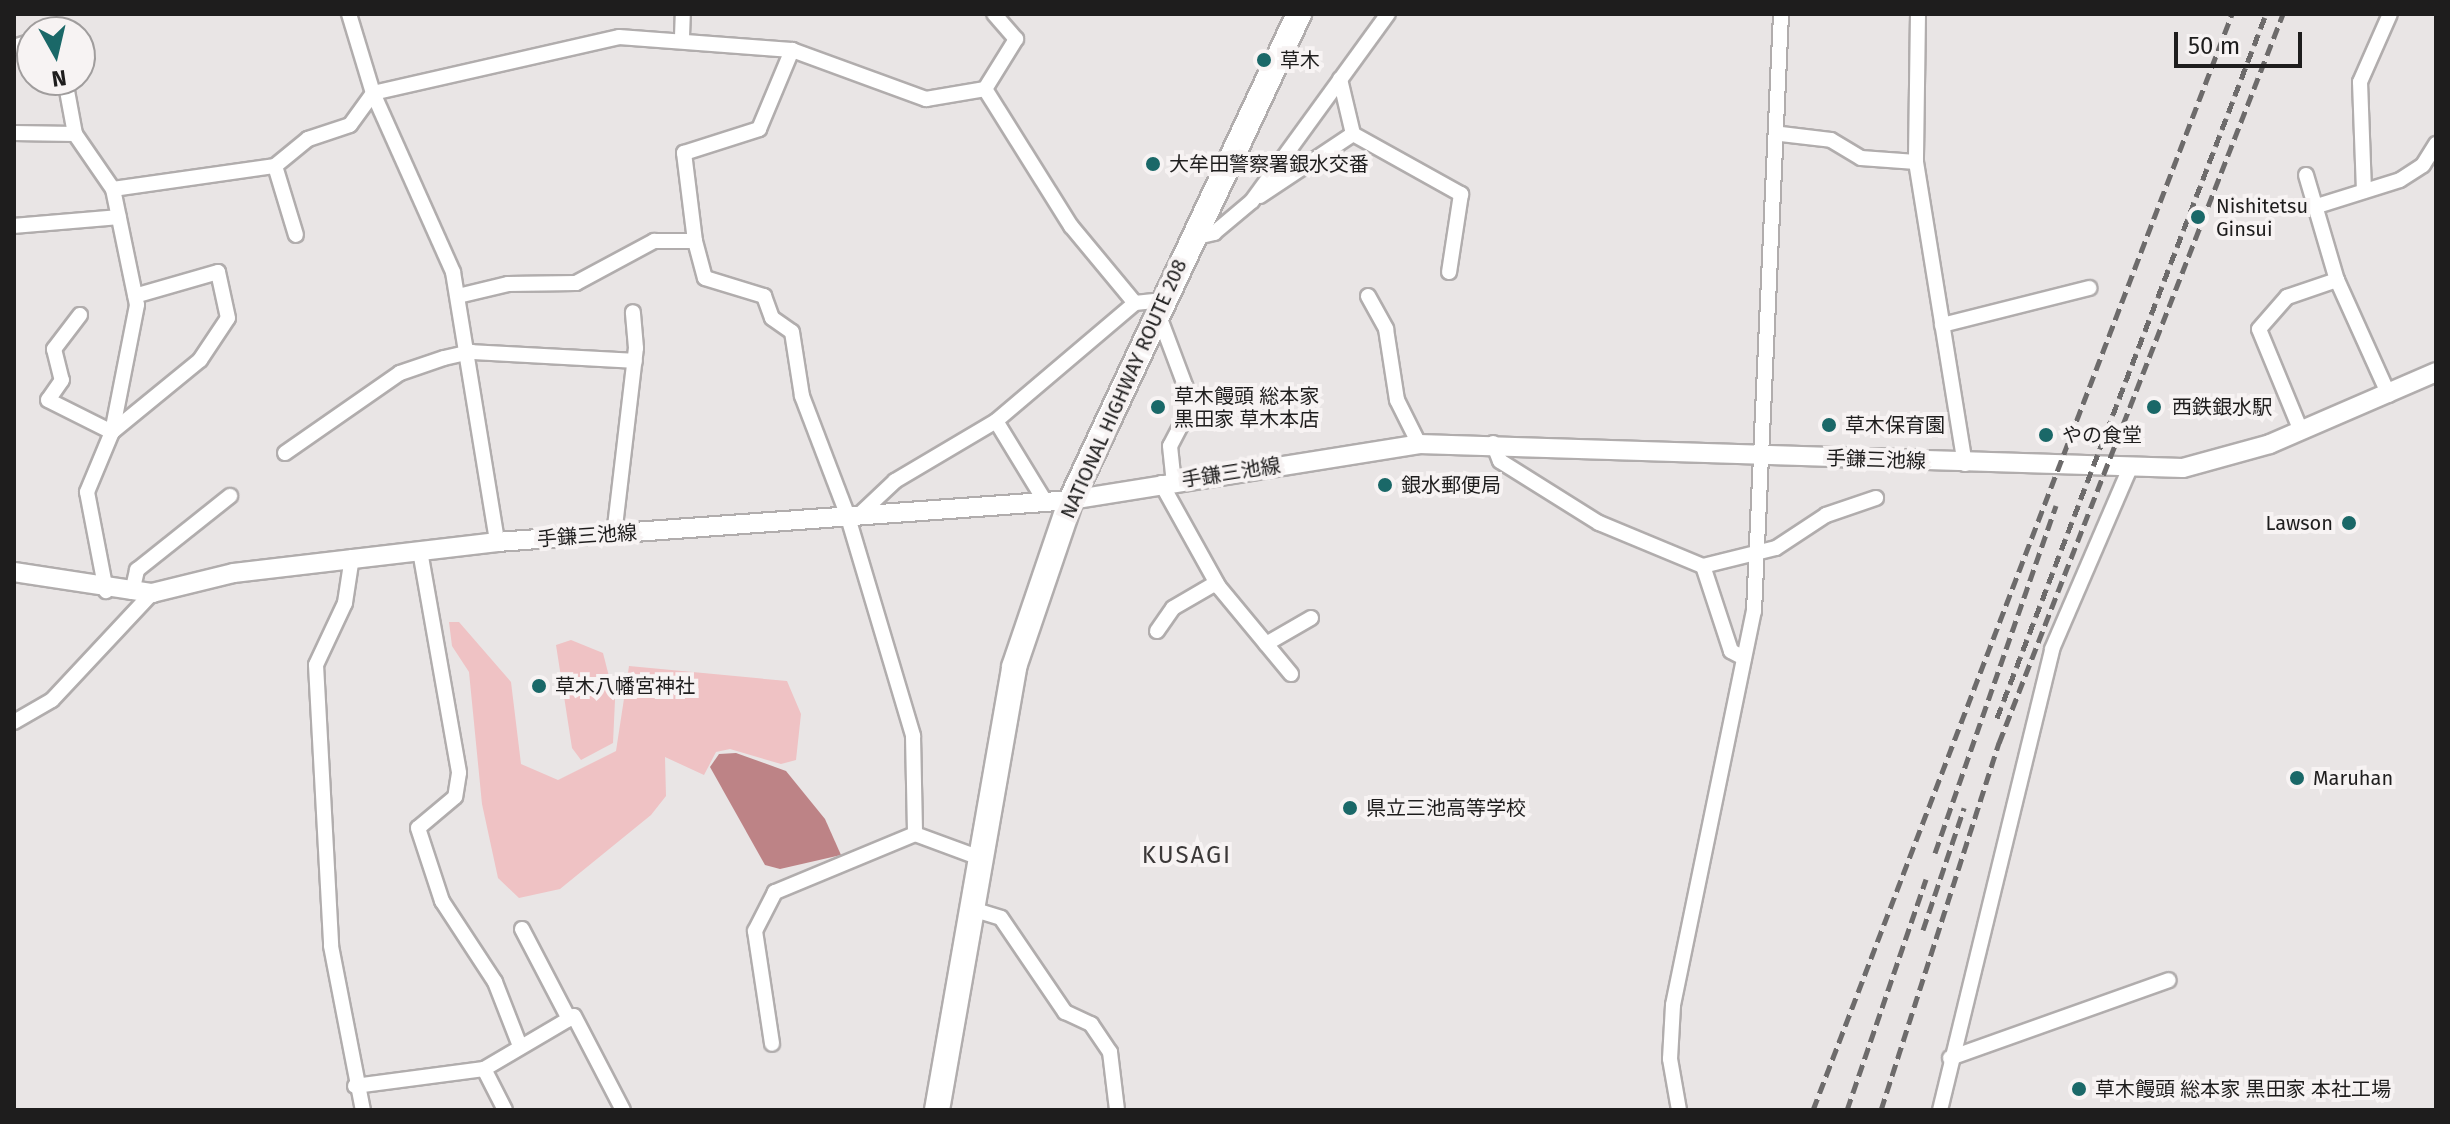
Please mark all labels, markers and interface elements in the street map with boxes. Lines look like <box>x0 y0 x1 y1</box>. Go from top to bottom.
north arrow <box>16 16 96 96</box>
scale bar <box>2178 16 2306 66</box>
text: 50 m <box>2188 32 2240 60</box>
place label: 草木 <box>1280 48 1320 72</box>
marker: 草木 <box>1255 51 1273 69</box>
text: N <box>50 64 68 93</box>
place label: 大牟田警察署銀水交番 <box>1169 152 1369 176</box>
marker: 大牟田警察署銀水交番 <box>1144 155 1162 173</box>
place label: Nishitetsu Ginsui <box>2216 194 2308 241</box>
marker: Nishitetsu Ginsui <box>2187 206 2209 228</box>
street label: NATIONAL HIGHWAY ROUTE 208 <box>1056 256 1192 522</box>
place label: 草木饅頭 総本家 黒田家 草木本店 <box>1174 384 1319 431</box>
place label: 西鉄銀水駅 <box>2172 395 2272 419</box>
marker: 西鉄銀水駅 <box>2143 396 2165 418</box>
marker: 草木饅頭 総本家 黒田家 草木本店 <box>1149 398 1167 416</box>
place label: 草木保育園 <box>1845 413 1945 437</box>
marker: 草木保育園 <box>1820 416 1838 434</box>
place label: やの食堂 <box>2062 423 2142 447</box>
marker: やの食堂 <box>2037 426 2055 444</box>
street label: 手鎌三池線 <box>1826 446 1926 474</box>
street label: 手鎌三池線 <box>1180 453 1282 493</box>
place label: 銀水郵便局 <box>1401 473 1501 497</box>
marker: 銀水郵便局 <box>1376 476 1394 494</box>
place label: Lawson <box>2265 511 2333 535</box>
marker: Lawson <box>2340 514 2358 532</box>
street label: 手鎌三池線 <box>536 521 638 551</box>
place label: 草木八幡宮神社 <box>555 674 695 698</box>
marker: 草木八幡宮神社 <box>530 677 548 695</box>
place label: Maruhan <box>2313 766 2393 790</box>
marker: Maruhan <box>2288 769 2306 787</box>
place label: 県立三池高等学校 <box>1366 796 1526 820</box>
marker: 県立三池高等学校 <box>1341 799 1359 817</box>
district label: KUSAGI <box>1142 842 1232 870</box>
place label: 草木饅頭 総本家 黒田家 本社工場 <box>2095 1077 2391 1101</box>
marker: 草木饅頭 総本家 黒田家 本社工場 <box>2070 1080 2088 1098</box>

